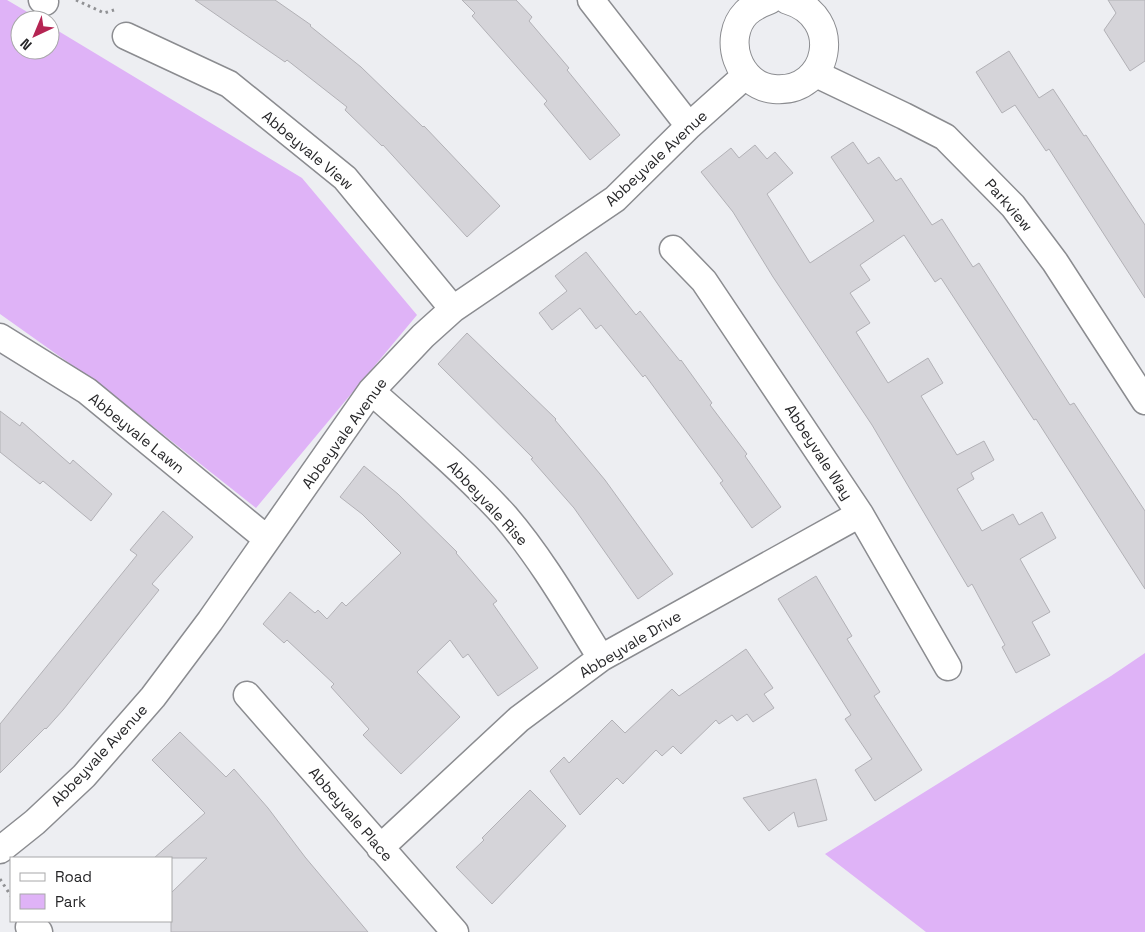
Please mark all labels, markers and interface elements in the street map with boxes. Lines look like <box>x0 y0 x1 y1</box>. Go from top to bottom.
north arrow <box>10 10 60 60</box>
text: N <box>16 35 36 54</box>
street label: Abbeyvale View <box>259 106 357 194</box>
street label: Abbeyvale Avenue <box>601 106 711 210</box>
street label: Parkview <box>981 175 1037 235</box>
street label: Abbeyvale Avenue <box>297 374 391 492</box>
street label: Abbeyvale Lawn <box>85 389 189 477</box>
street label: Abbeyvale Way <box>781 401 857 503</box>
street label: Abbeyvale Rise <box>444 456 532 550</box>
street label: Abbeyvale Drive <box>576 606 685 682</box>
street label: Abbeyvale Avenue <box>47 700 151 810</box>
street label: Abbeyvale Place <box>305 763 397 865</box>
legend <box>10 857 172 922</box>
text: Road <box>55 867 92 886</box>
text: Park <box>55 892 86 911</box>

